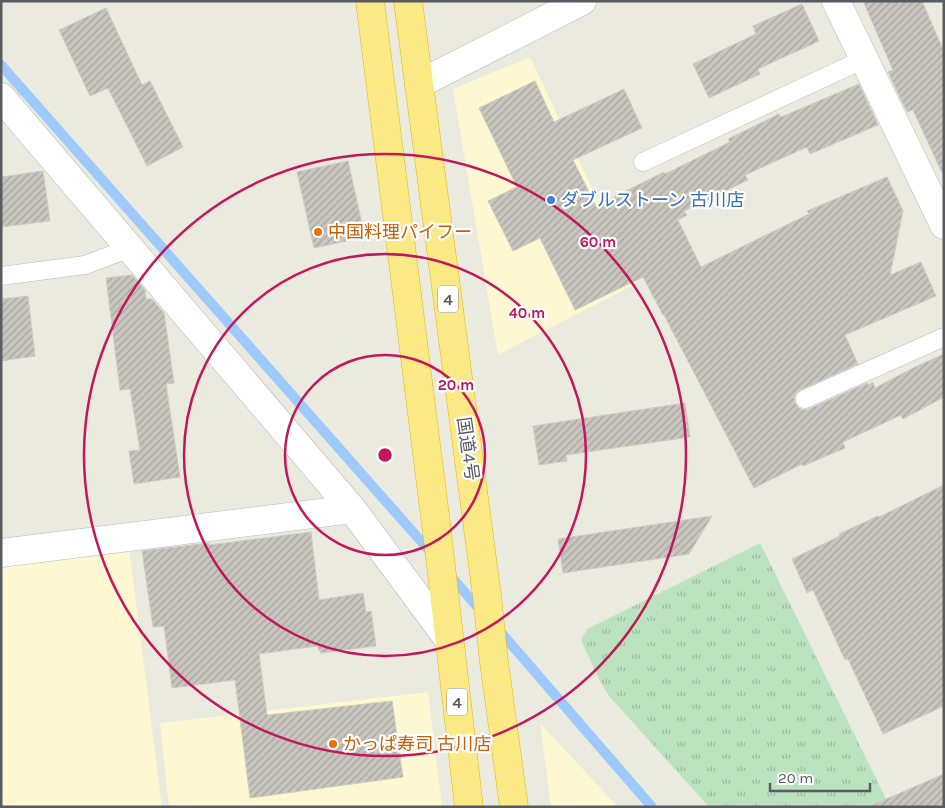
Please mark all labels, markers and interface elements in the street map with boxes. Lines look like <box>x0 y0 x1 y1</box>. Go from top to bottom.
place label: ダブルストーン 古川店 <box>561 189 744 211</box>
marker: ダブルストーン 古川店 <box>545 194 557 206</box>
place label: 中国料理パイフー <box>328 221 472 243</box>
marker: 中国料理パイフー <box>312 226 324 238</box>
text: 60 m <box>580 233 616 251</box>
road number: 4 <box>438 286 458 312</box>
text: 40 m <box>509 304 545 322</box>
text: 20 m <box>438 376 474 394</box>
street label: 国道4号 <box>453 416 483 482</box>
centre of rings <box>376 446 394 464</box>
road number: 4 <box>447 689 467 716</box>
place label: かっぱ寿司 古川店 <box>343 733 491 755</box>
marker: かっぱ寿司 古川店 <box>327 738 339 750</box>
scale bar <box>770 760 870 792</box>
text: 20 m <box>778 769 813 787</box>

